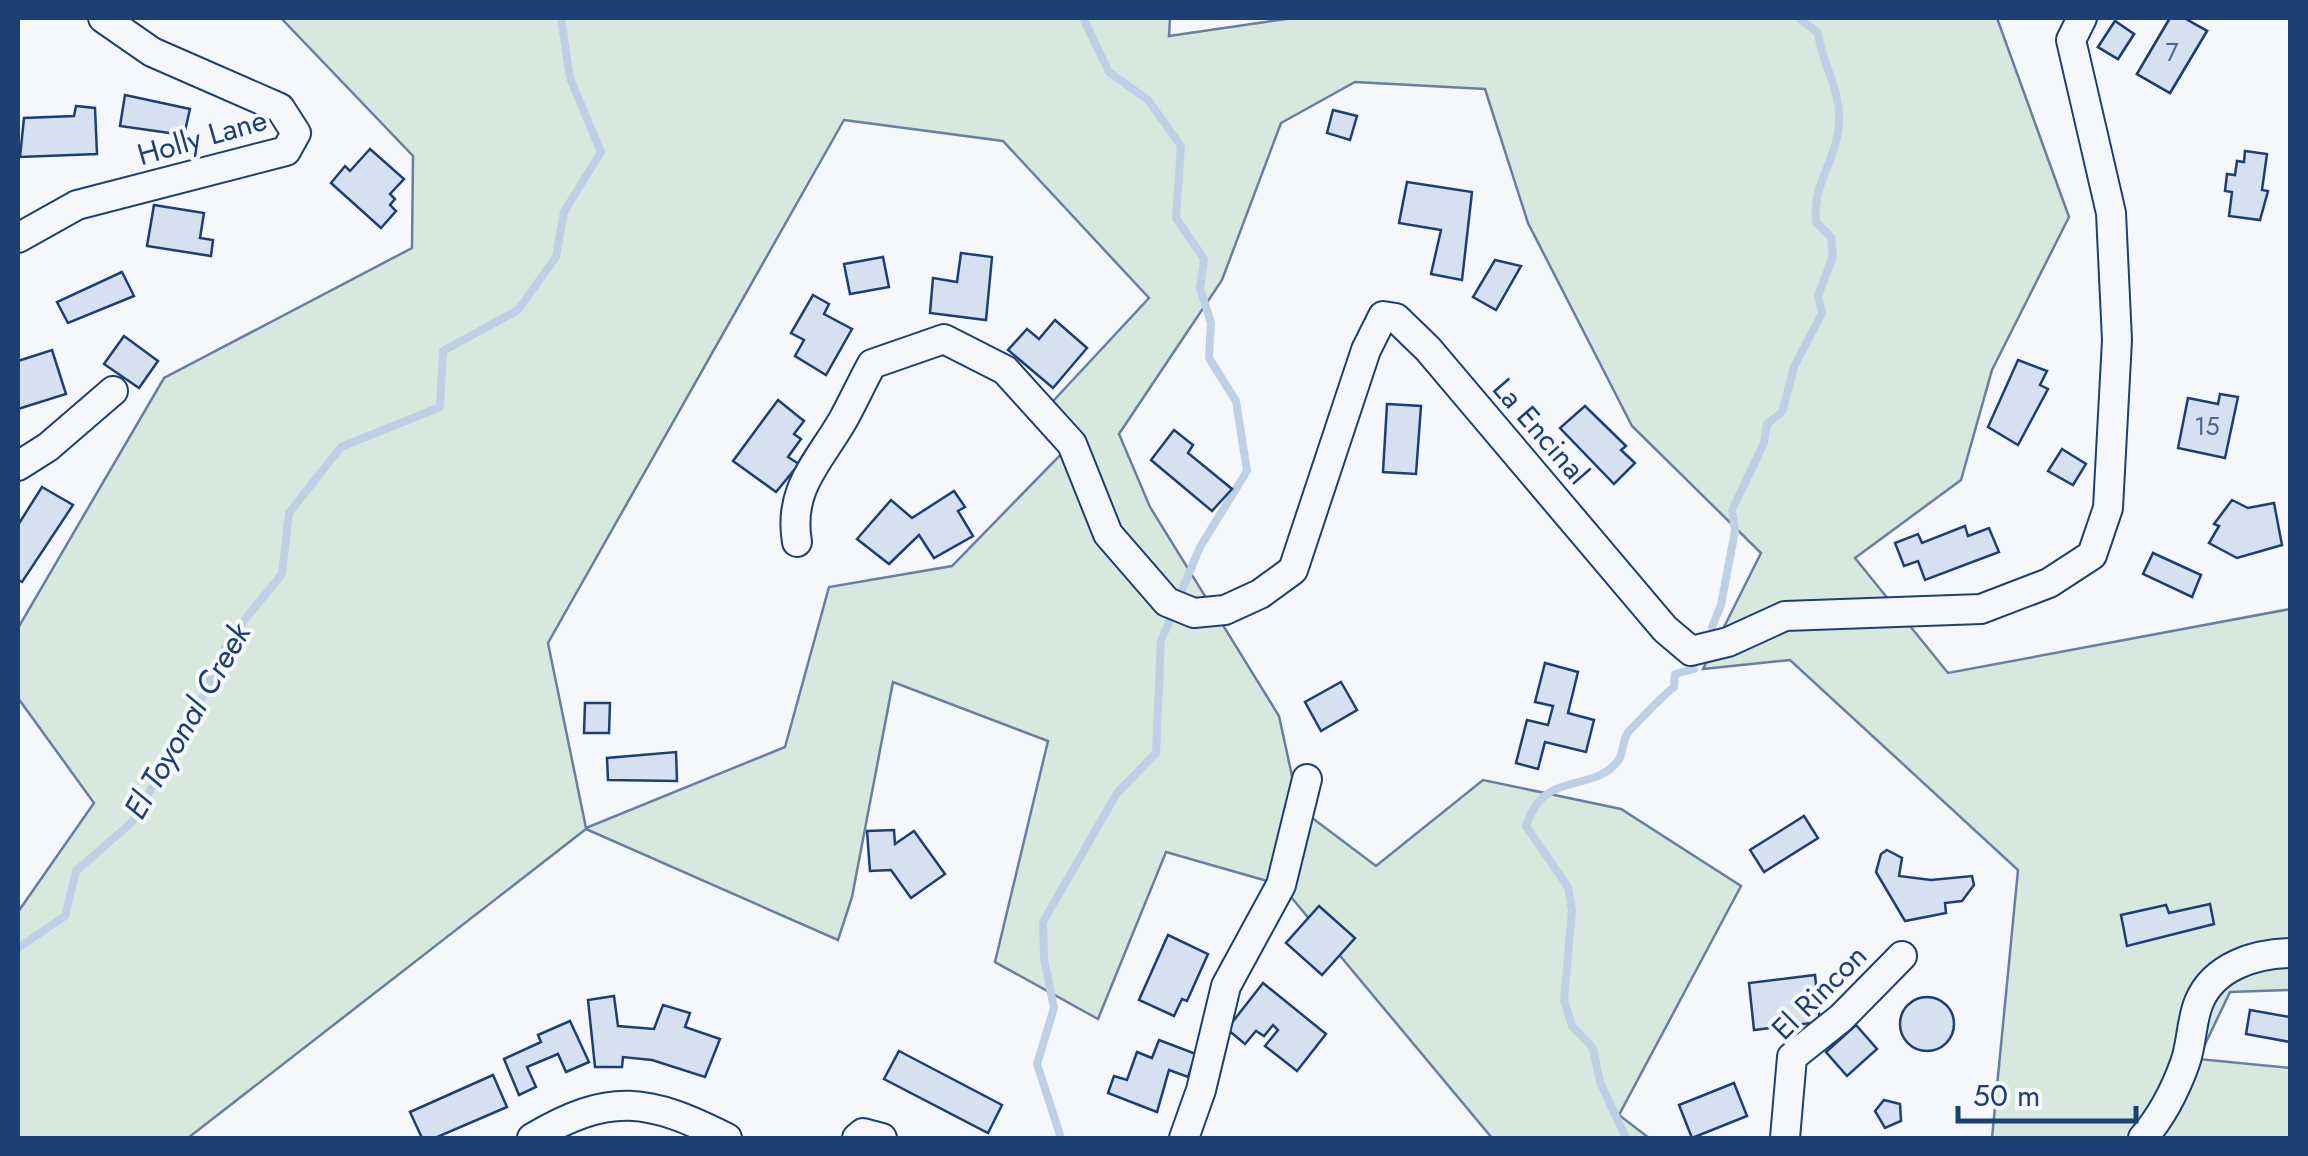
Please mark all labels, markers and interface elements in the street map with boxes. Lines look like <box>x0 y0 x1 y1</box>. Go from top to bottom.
house number: 7 <box>2165 34 2179 70</box>
street label: Holly Lane <box>132 98 272 176</box>
street label: La Encinal <box>1483 368 1599 494</box>
house number: 15 <box>2194 408 2220 444</box>
water label: El Toyonal Creek <box>112 613 262 828</box>
street label: El Rincon <box>1762 935 1876 1049</box>
scale bar <box>1958 1061 2136 1123</box>
text: 50 m <box>1973 1074 2040 1117</box>

